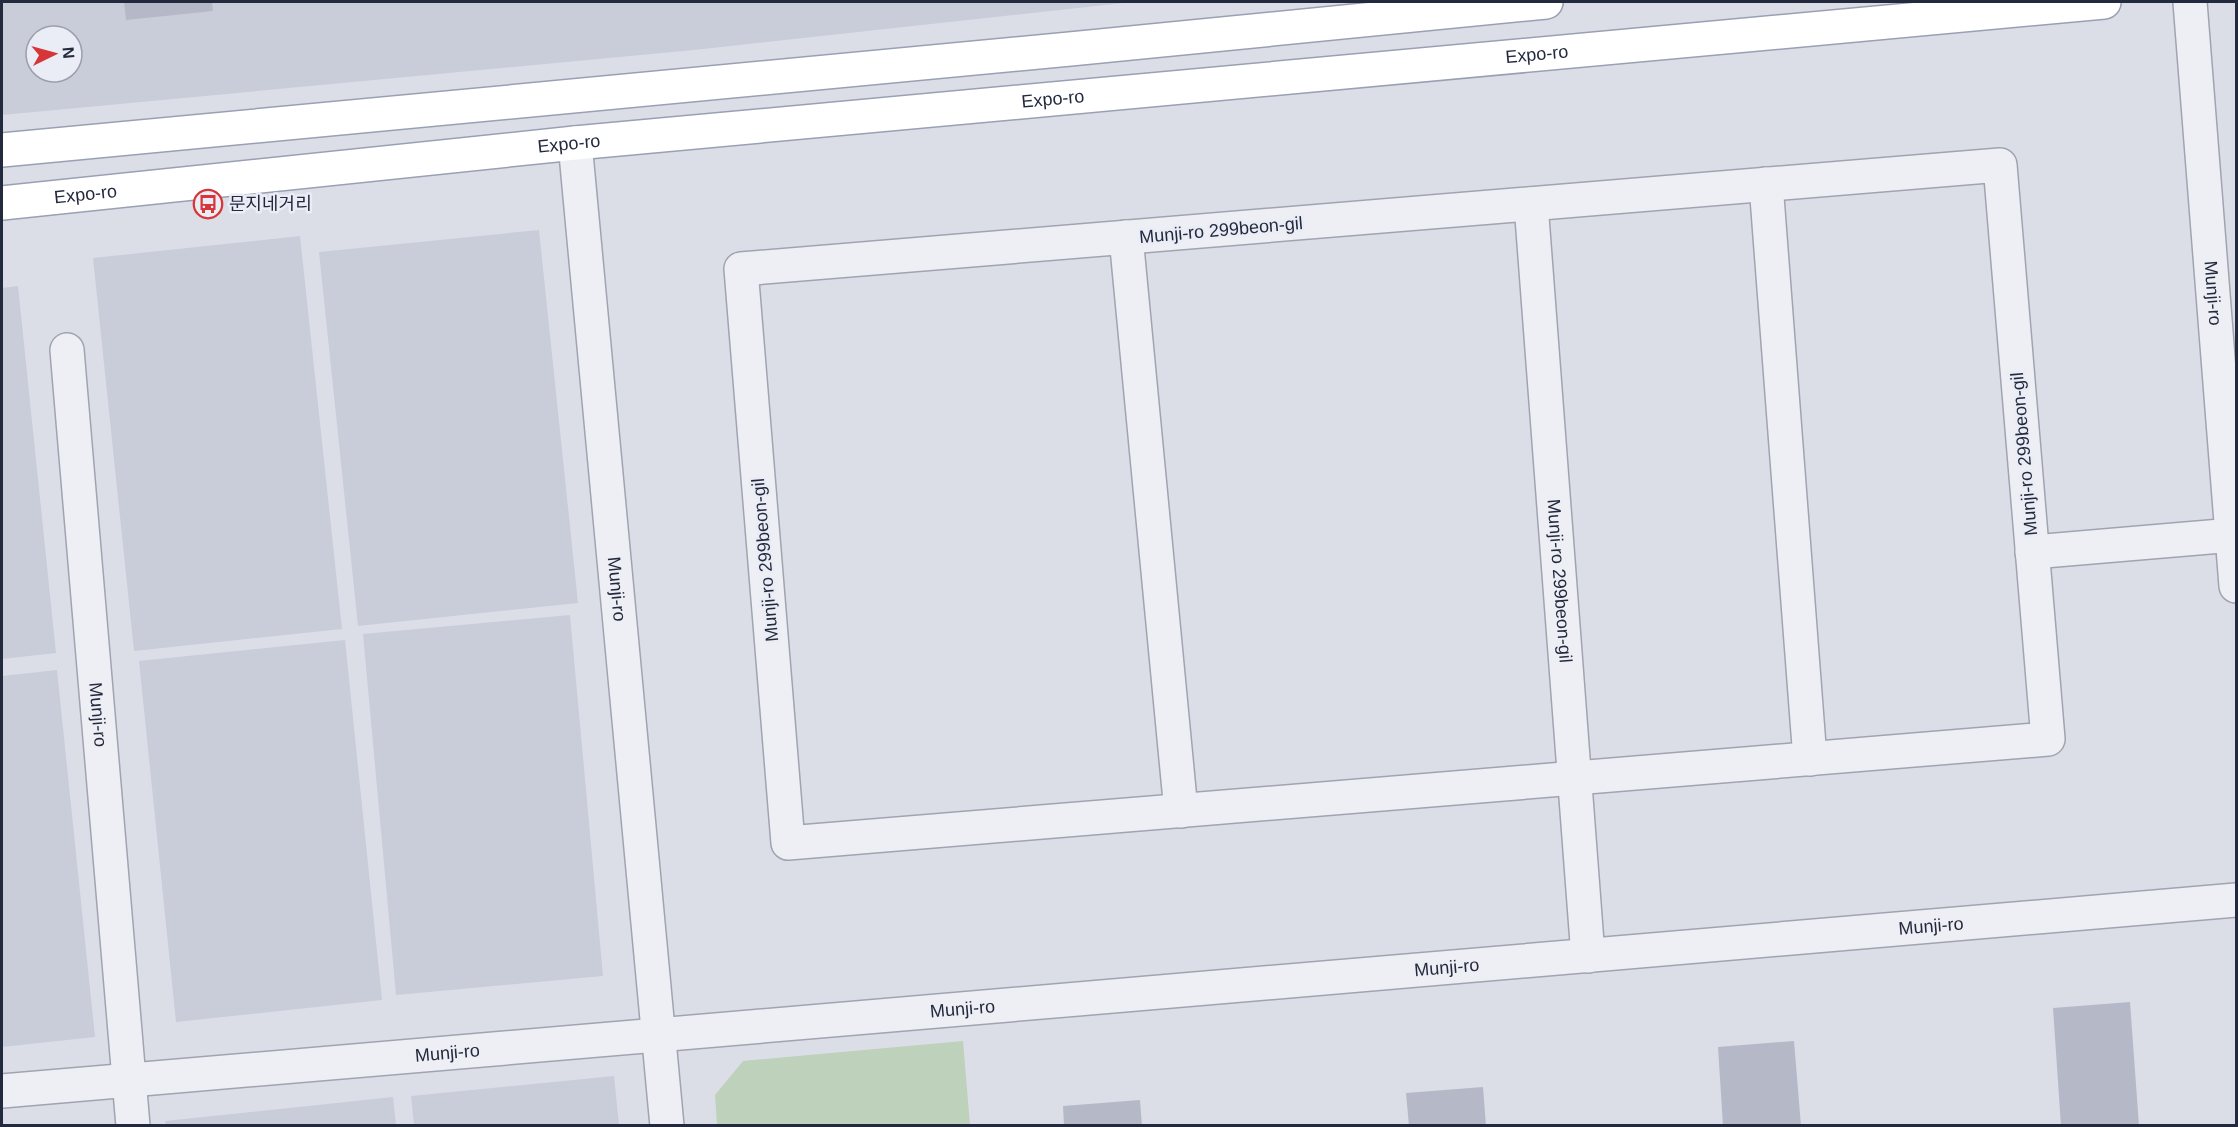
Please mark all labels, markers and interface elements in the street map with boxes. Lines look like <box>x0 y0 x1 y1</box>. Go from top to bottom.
north arrow <box>24 24 84 84</box>
street label: Expo-ro <box>1504 41 1569 67</box>
text: N <box>59 46 77 59</box>
street label: Expo-ro <box>1021 86 1085 112</box>
street label: Expo-ro <box>536 131 601 157</box>
street label: Expo-ro <box>53 181 118 207</box>
bus stop icon: 문지네거리 <box>192 188 224 220</box>
place label: 문지네거리 <box>229 194 312 214</box>
street label: Munji-ro 299beon-gil <box>1138 213 1304 247</box>
street label: Munji-ro <box>2200 260 2225 326</box>
street label: Munji-ro 299beon-gil <box>2007 371 2041 537</box>
street label: Munji-ro 299beon-gil <box>748 477 782 643</box>
street label: Munji-ro 299beon-gil <box>1543 498 1576 664</box>
street label: Munji-ro <box>604 556 630 622</box>
street label: Munji-ro <box>85 681 111 748</box>
street label: Munji-ro <box>1898 913 1964 939</box>
street label: Munji-ro <box>1413 955 1480 980</box>
street label: Munji-ro <box>929 996 996 1022</box>
street label: Munji-ro <box>414 1040 481 1066</box>

